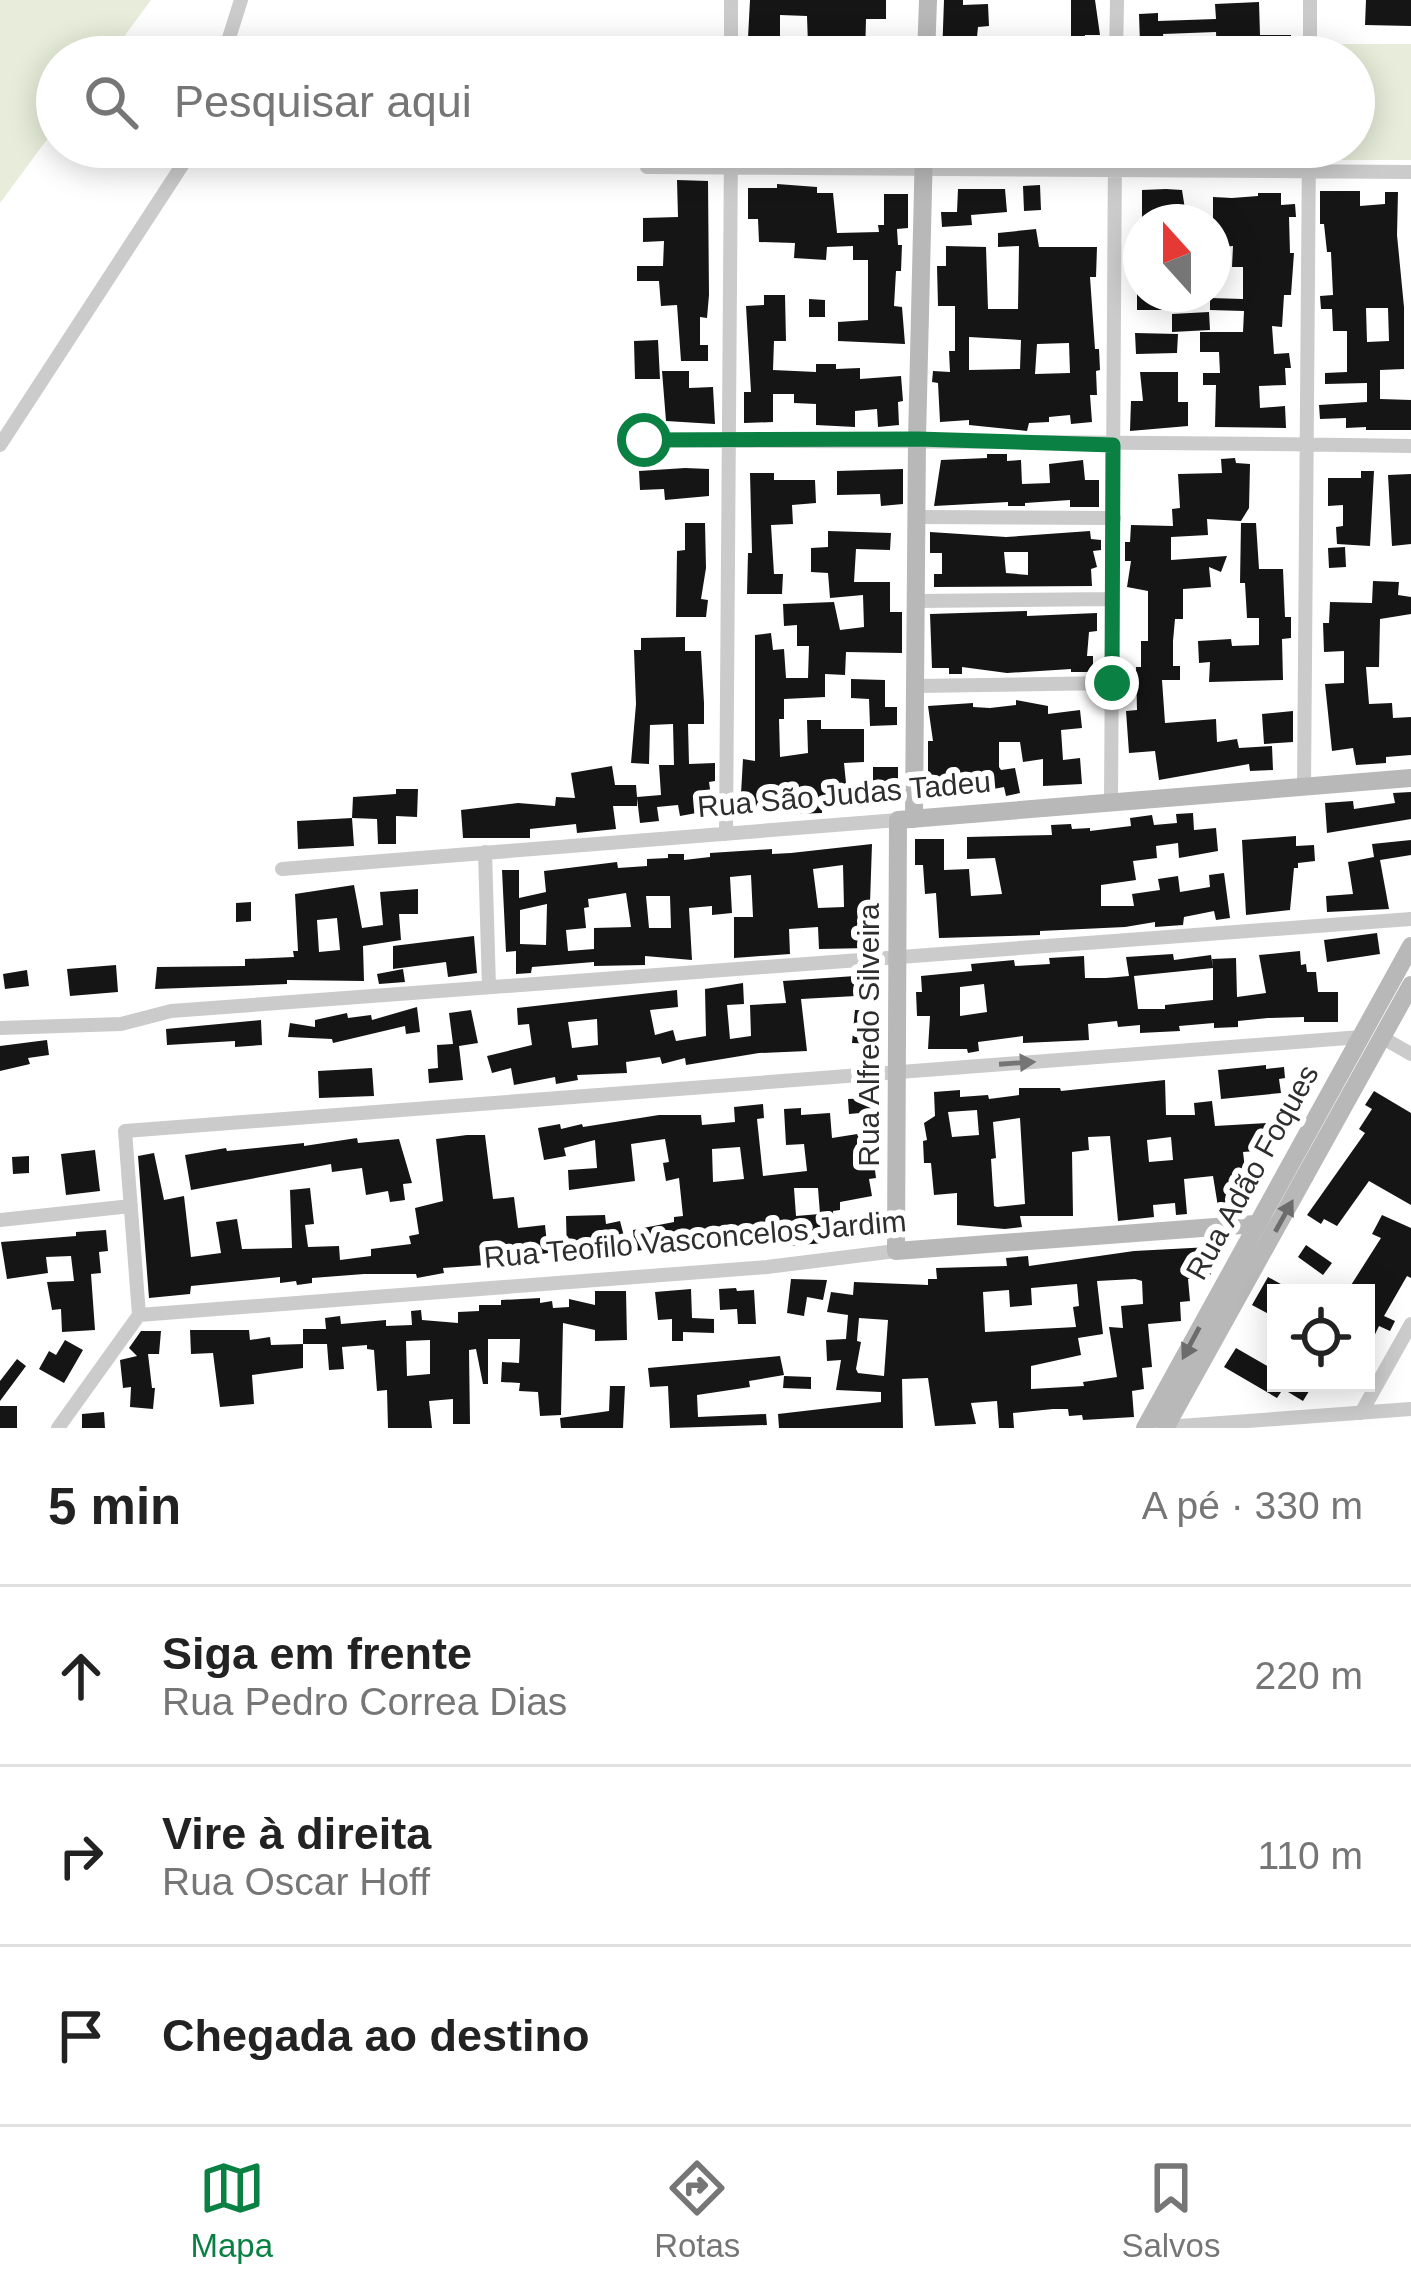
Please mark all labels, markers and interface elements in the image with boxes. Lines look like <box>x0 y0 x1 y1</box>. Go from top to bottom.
search box <box>36 36 1375 168</box>
icon: search <box>78 69 144 135</box>
text: Pesquisar aqui <box>174 76 472 127</box>
north arrow <box>1123 204 1231 312</box>
route start <box>617 413 671 467</box>
route end <box>1085 656 1139 710</box>
street label: Rua São Judas Tadeu <box>696 765 992 823</box>
street label: Rua Alfredo Silveira <box>852 903 885 1167</box>
one-way arrow <box>998 1053 1036 1072</box>
street label: Rua Adão Foques <box>1179 1059 1325 1285</box>
one-way arrow <box>1273 1198 1294 1233</box>
street label: Rua Teofilo Vasconcelos Jardim <box>482 1204 908 1274</box>
map controls <box>1267 1284 1375 1392</box>
button: locate <box>1267 1284 1375 1392</box>
one-way arrow <box>1181 1325 1202 1360</box>
text: 5 min <box>48 1478 181 1535</box>
text: A pé · 330 m <box>1142 1484 1363 1527</box>
text: Siga em frente <box>162 1628 472 1679</box>
icon: ahead <box>48 1643 114 1709</box>
text: 220 m <box>1255 1654 1363 1697</box>
text: Rua Pedro Correa Dias <box>162 1680 567 1723</box>
text: Vire à direita <box>162 1808 431 1859</box>
icon: right <box>48 1823 114 1889</box>
text: 110 m <box>1258 1834 1363 1877</box>
text: Rua Oscar Hoff <box>162 1860 430 1903</box>
icon: arrive <box>48 2003 114 2069</box>
text: Chegada ao destino <box>162 2010 590 2061</box>
tab: Mapa <box>191 2155 273 2265</box>
tab: Rotas <box>654 2155 740 2265</box>
tab: Salvos <box>1121 2155 1220 2265</box>

